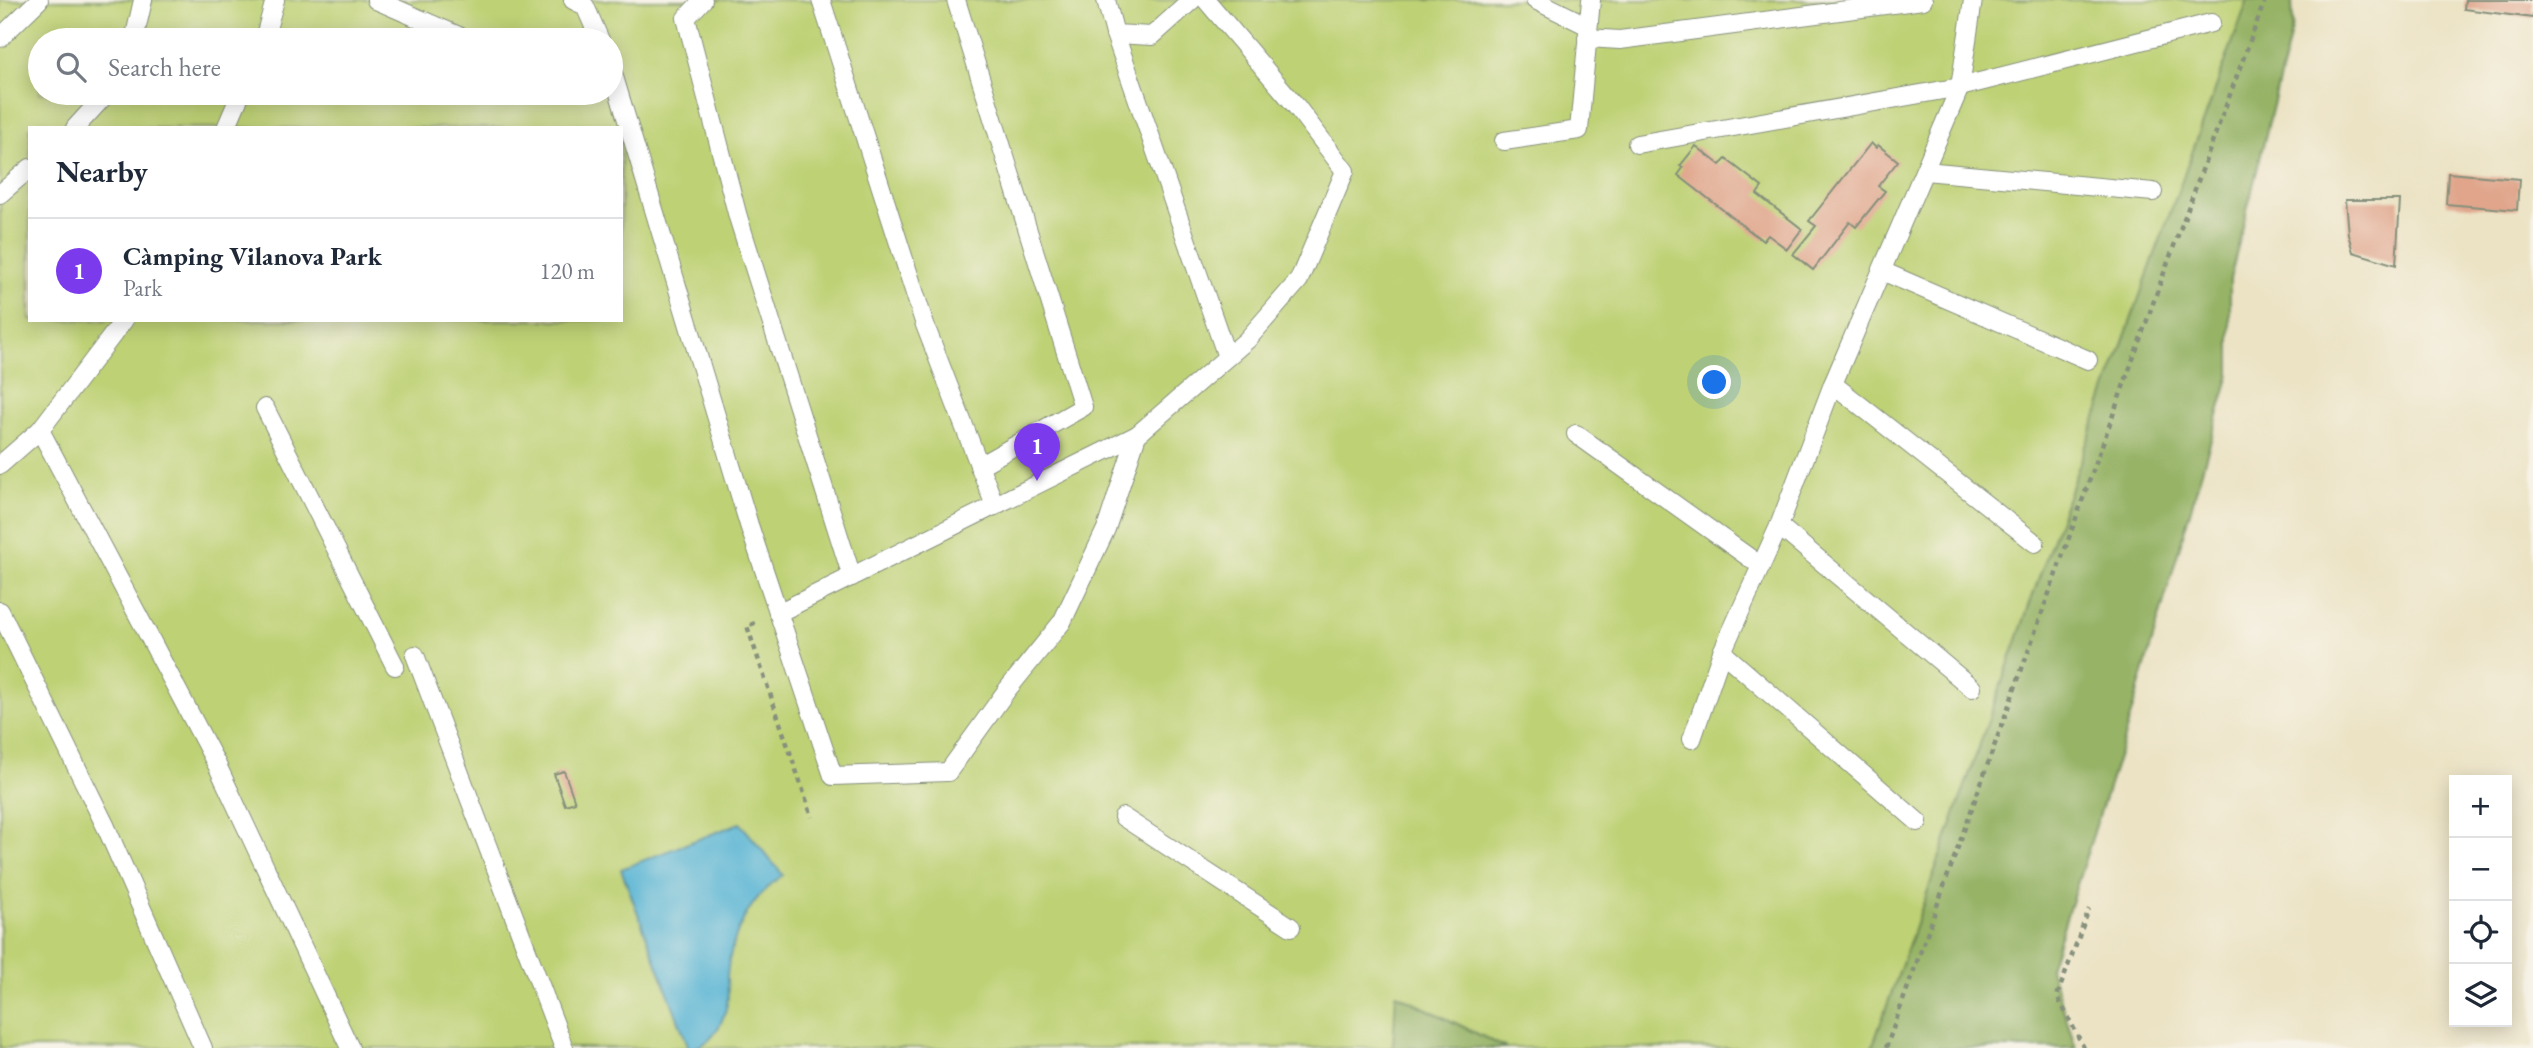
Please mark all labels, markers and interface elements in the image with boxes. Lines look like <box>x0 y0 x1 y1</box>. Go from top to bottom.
search box <box>28 28 623 105</box>
icon: search <box>52 48 90 86</box>
text: Search here <box>108 50 221 84</box>
text: Nearby <box>56 152 148 191</box>
text: Càmping Vilanova Park <box>123 239 382 273</box>
text: 1 <box>73 256 85 286</box>
text: 120 m <box>539 256 595 286</box>
text: Park <box>123 273 162 303</box>
your location <box>1697 365 1731 399</box>
pin: 1 <box>1014 423 1060 481</box>
map controls <box>2449 775 2512 1027</box>
button: + <box>2449 775 2512 838</box>
button: − <box>2449 838 2512 901</box>
button: locate <box>2449 901 2512 964</box>
button: layers <box>2449 964 2512 1027</box>

